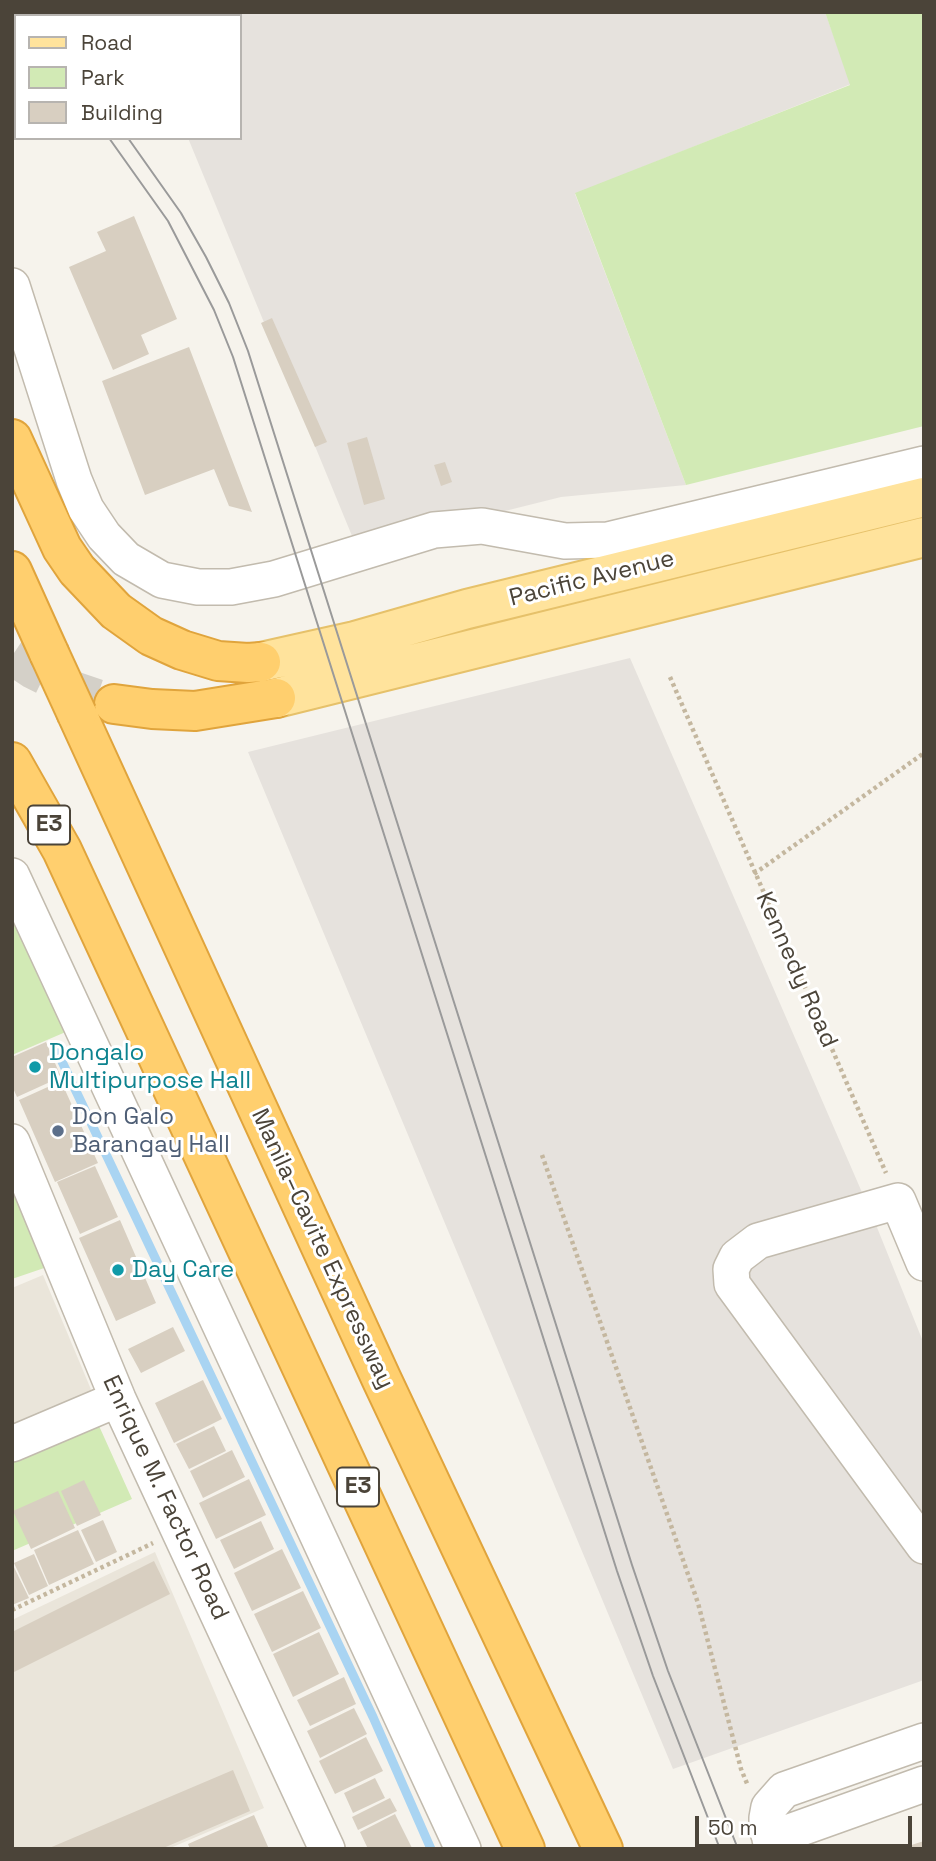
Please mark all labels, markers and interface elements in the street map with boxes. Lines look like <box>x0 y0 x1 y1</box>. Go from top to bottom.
legend <box>14 14 242 140</box>
text: Road <box>81 29 133 56</box>
text: Park <box>81 64 125 91</box>
text: Building <box>81 99 163 126</box>
street label: Pacific Avenue <box>507 545 677 613</box>
road number: E3 <box>28 806 70 845</box>
street label: Kennedy Road <box>749 888 843 1052</box>
place label: Dongalo Multipurpose Hall <box>49 1039 251 1095</box>
marker: Dongalo Multipurpose Hall <box>27 1059 43 1075</box>
place label: Don Galo Barangay Hall <box>72 1103 230 1159</box>
street label: Manila–Cavite Expressway <box>244 1104 400 1394</box>
marker: Don Galo Barangay Hall <box>50 1123 66 1139</box>
place label: Day Care <box>132 1256 234 1284</box>
marker: Day Care <box>110 1262 126 1278</box>
street label: Enrique M. Factor Road <box>96 1371 234 1625</box>
road number: E3 <box>337 1468 379 1506</box>
scale bar <box>698 1801 915 1845</box>
text: 50 m <box>708 1814 758 1841</box>

